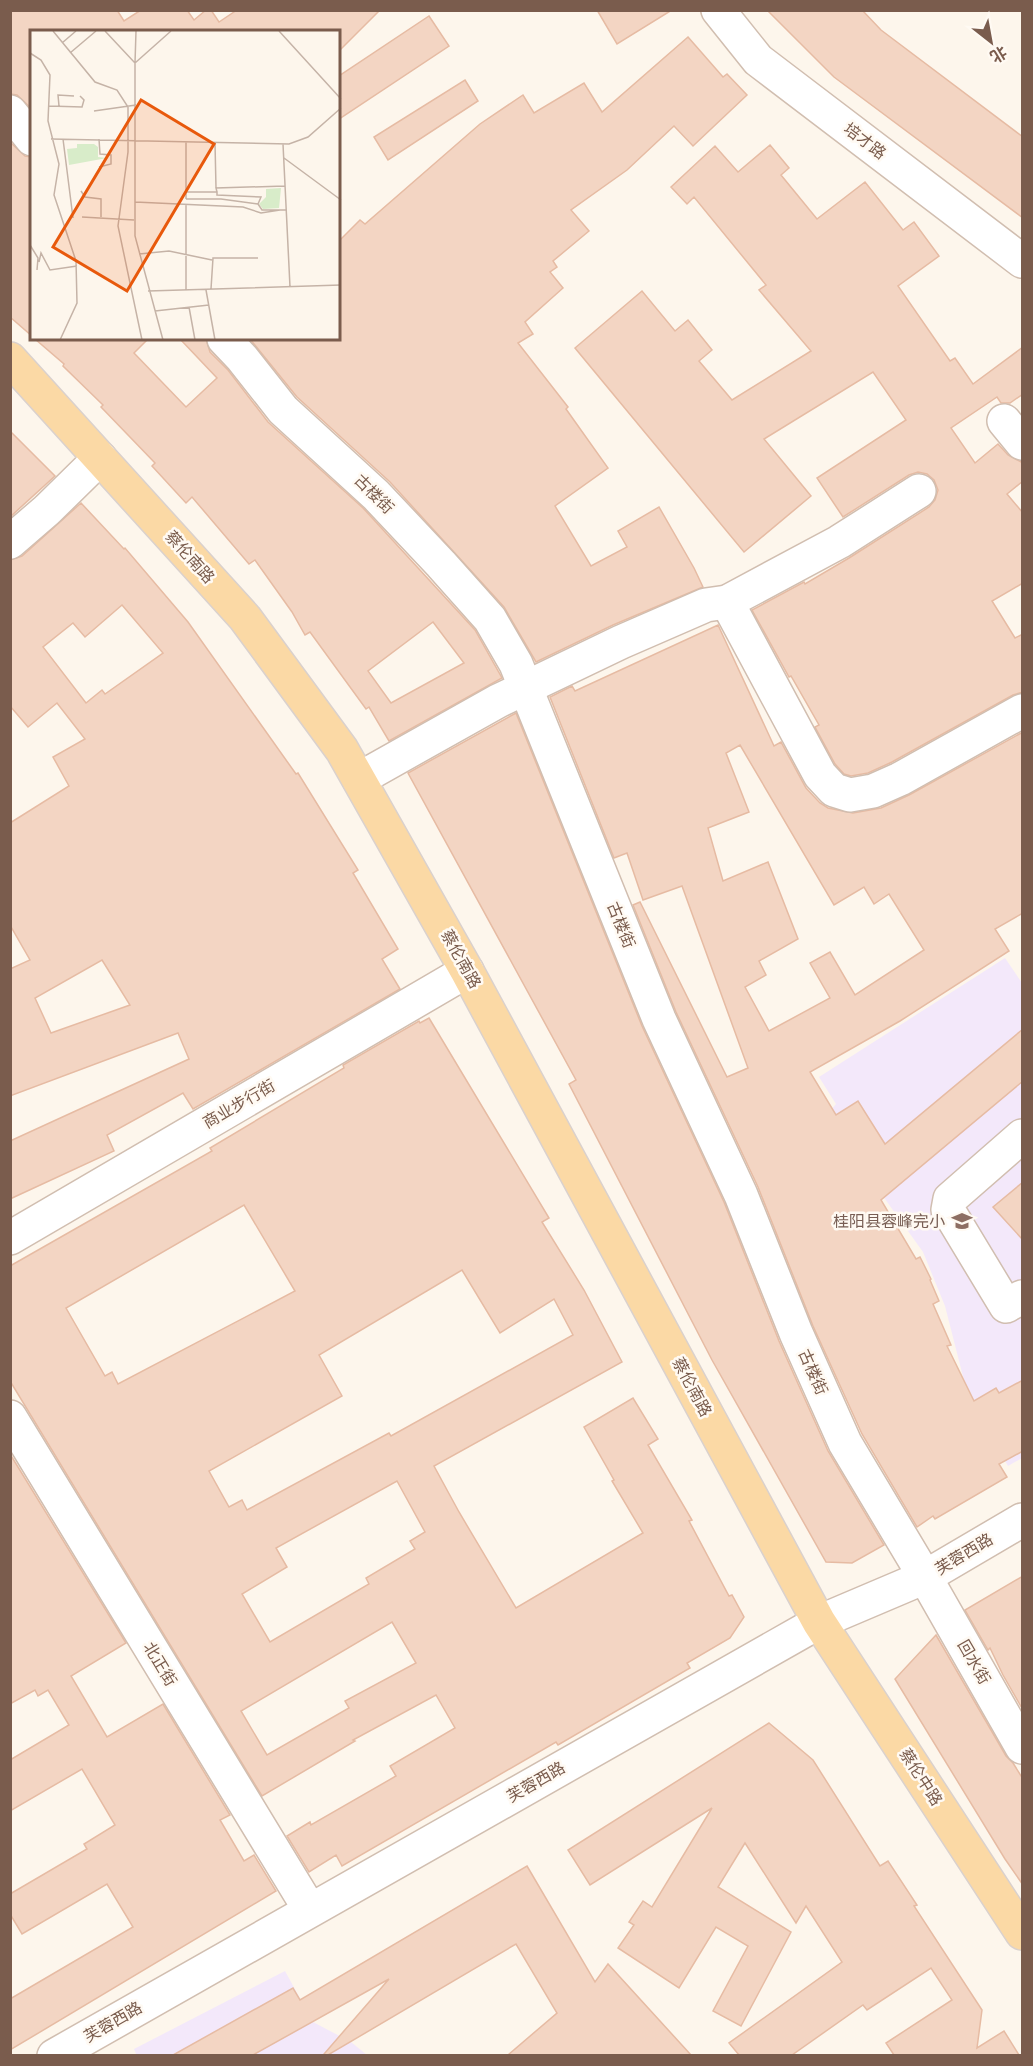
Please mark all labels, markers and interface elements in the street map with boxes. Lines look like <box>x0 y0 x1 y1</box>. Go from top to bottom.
north arrow <box>961 12 1021 72</box>
inset map <box>30 30 340 340</box>
text: 北 <box>987 42 1010 67</box>
street label: 培才路 <box>840 119 890 163</box>
street label: 古楼街 <box>350 470 398 518</box>
street label: 蔡伦南路 <box>162 527 218 587</box>
street label: 古楼街 <box>603 899 639 951</box>
street label: 蔡伦南路 <box>437 926 485 992</box>
street label: 商业步行街 <box>200 1076 278 1132</box>
school or university icon: 桂阳县蓉峰完小 <box>950 1209 974 1233</box>
place label: 桂阳县蓉峰完小 <box>833 1212 945 1231</box>
street label: 古楼街 <box>795 1346 831 1398</box>
street label: 蔡伦南路 <box>669 1354 715 1420</box>
street label: 芙蓉西路 <box>932 1529 996 1579</box>
street label: 回水街 <box>954 1636 994 1688</box>
street label: 北正街 <box>139 1639 181 1689</box>
street label: 蔡伦中路 <box>896 1745 946 1809</box>
street label: 芙蓉西路 <box>504 1758 568 1806</box>
street label: 芙蓉西路 <box>81 1998 145 2046</box>

